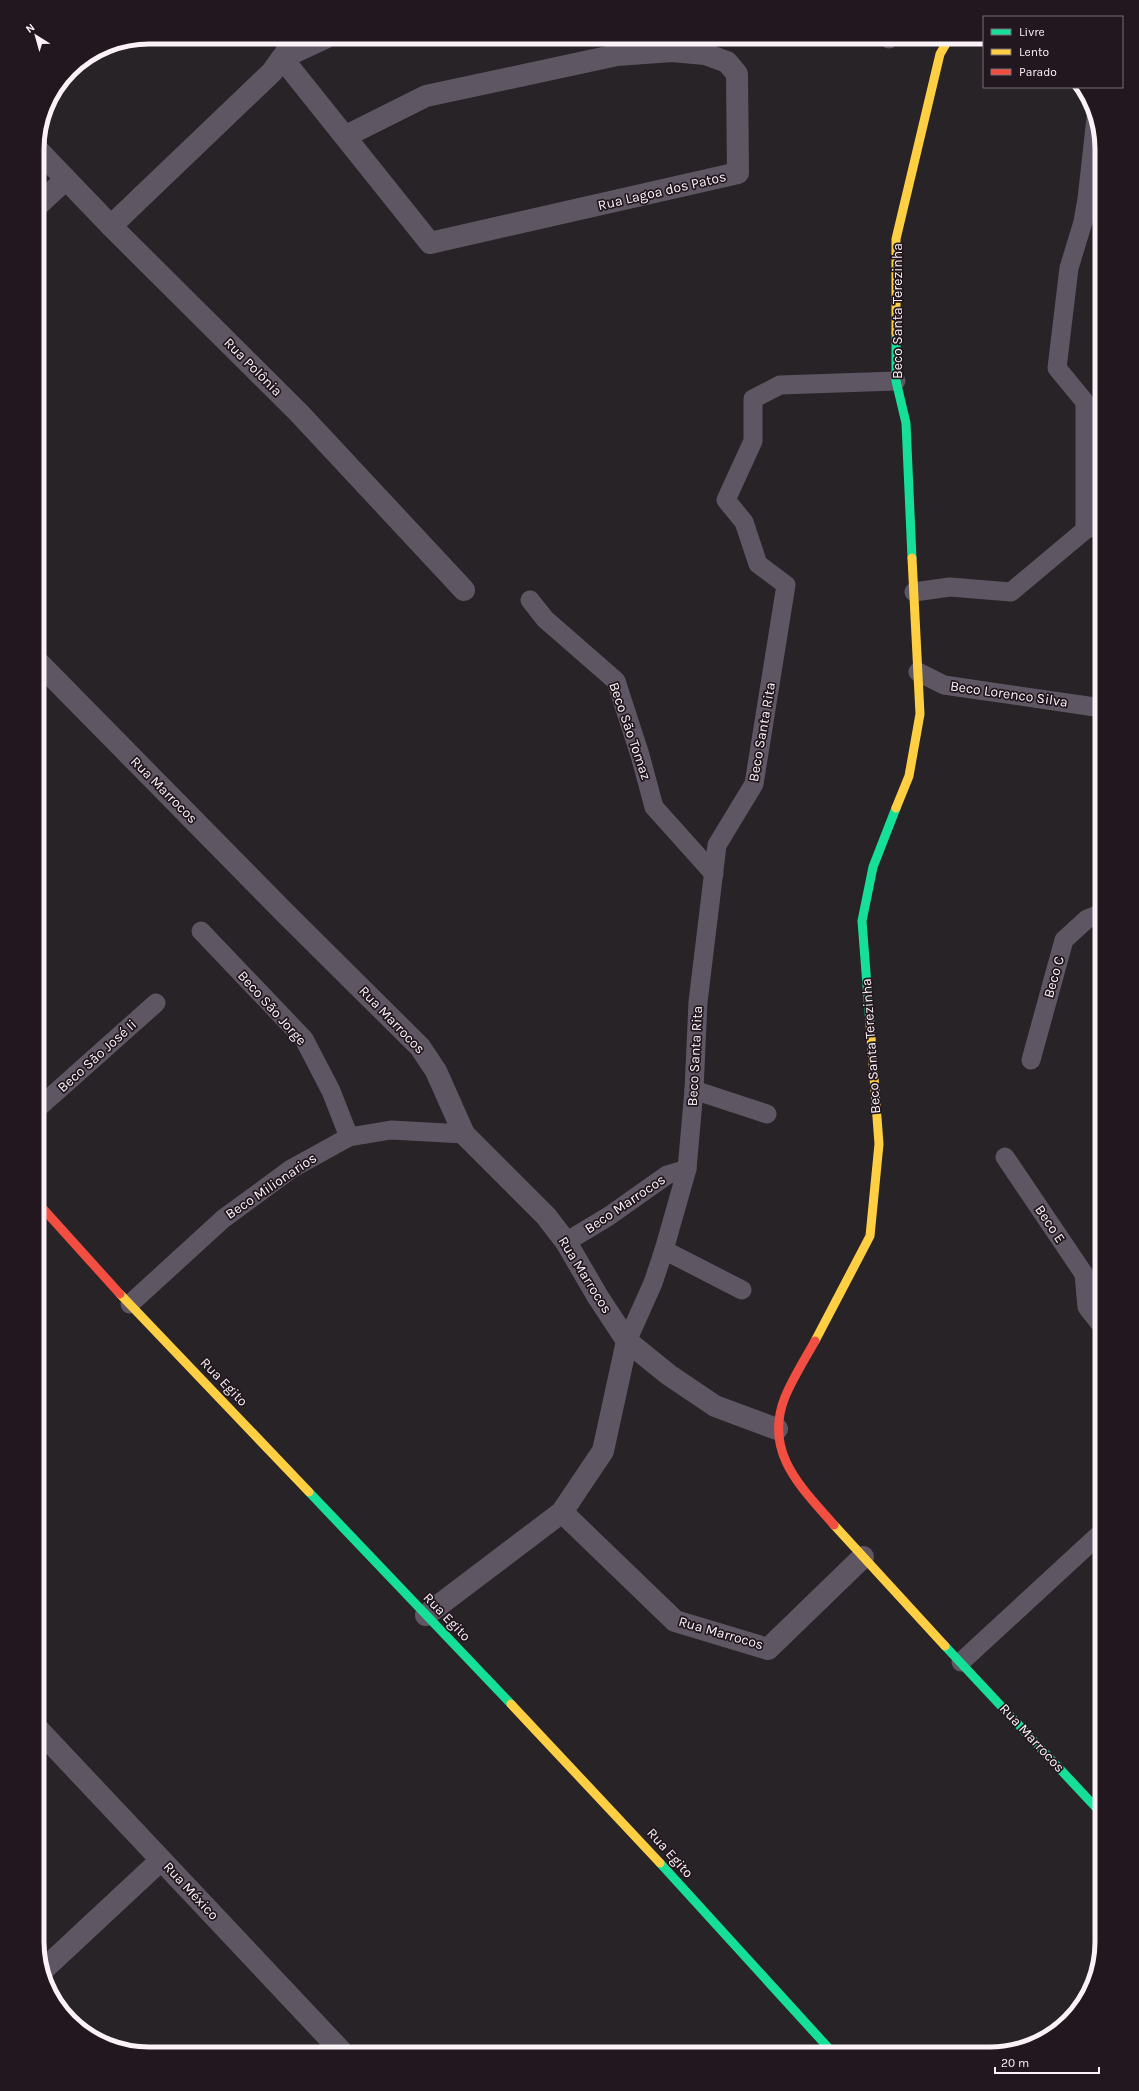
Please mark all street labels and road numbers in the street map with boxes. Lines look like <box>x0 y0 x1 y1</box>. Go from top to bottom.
street label: Rua Lagoa dos Patos <box>596 168 728 214</box>
street label: Beco Santa Terezinha <box>889 243 906 379</box>
street label: Rua Polônia <box>220 334 286 400</box>
street label: Beco Lorenco Silva <box>949 677 1069 711</box>
street label: Beco São Tomaz <box>605 680 655 782</box>
street label: Beco Santa Rita <box>745 681 779 783</box>
street label: Rua Marrocos <box>127 753 201 827</box>
street label: Beco C <box>1040 954 1068 1000</box>
street label: Beco São Jorge <box>234 967 310 1049</box>
street label: Beco Santa Terezinha <box>858 978 884 1114</box>
street label: Rua Marrocos <box>355 983 429 1057</box>
street label: Beco Santa Rita <box>684 1005 706 1107</box>
street label: Beco São José Ii <box>54 1016 140 1096</box>
street label: Beco Milionarios <box>222 1149 320 1223</box>
street label: Beco Marrocos <box>581 1171 669 1237</box>
street label: Beco E <box>1031 1202 1069 1246</box>
street label: Rua Marrocos <box>555 1233 615 1317</box>
street label: Rua Egito <box>197 1354 251 1410</box>
street label: Rua Egito <box>420 1589 474 1645</box>
street label: Rua Marrocos <box>677 1613 765 1653</box>
street label: Rua Marrocos <box>996 1700 1068 1776</box>
street label: Rua Egito <box>643 1825 697 1881</box>
street label: Rua México <box>160 1858 222 1924</box>

